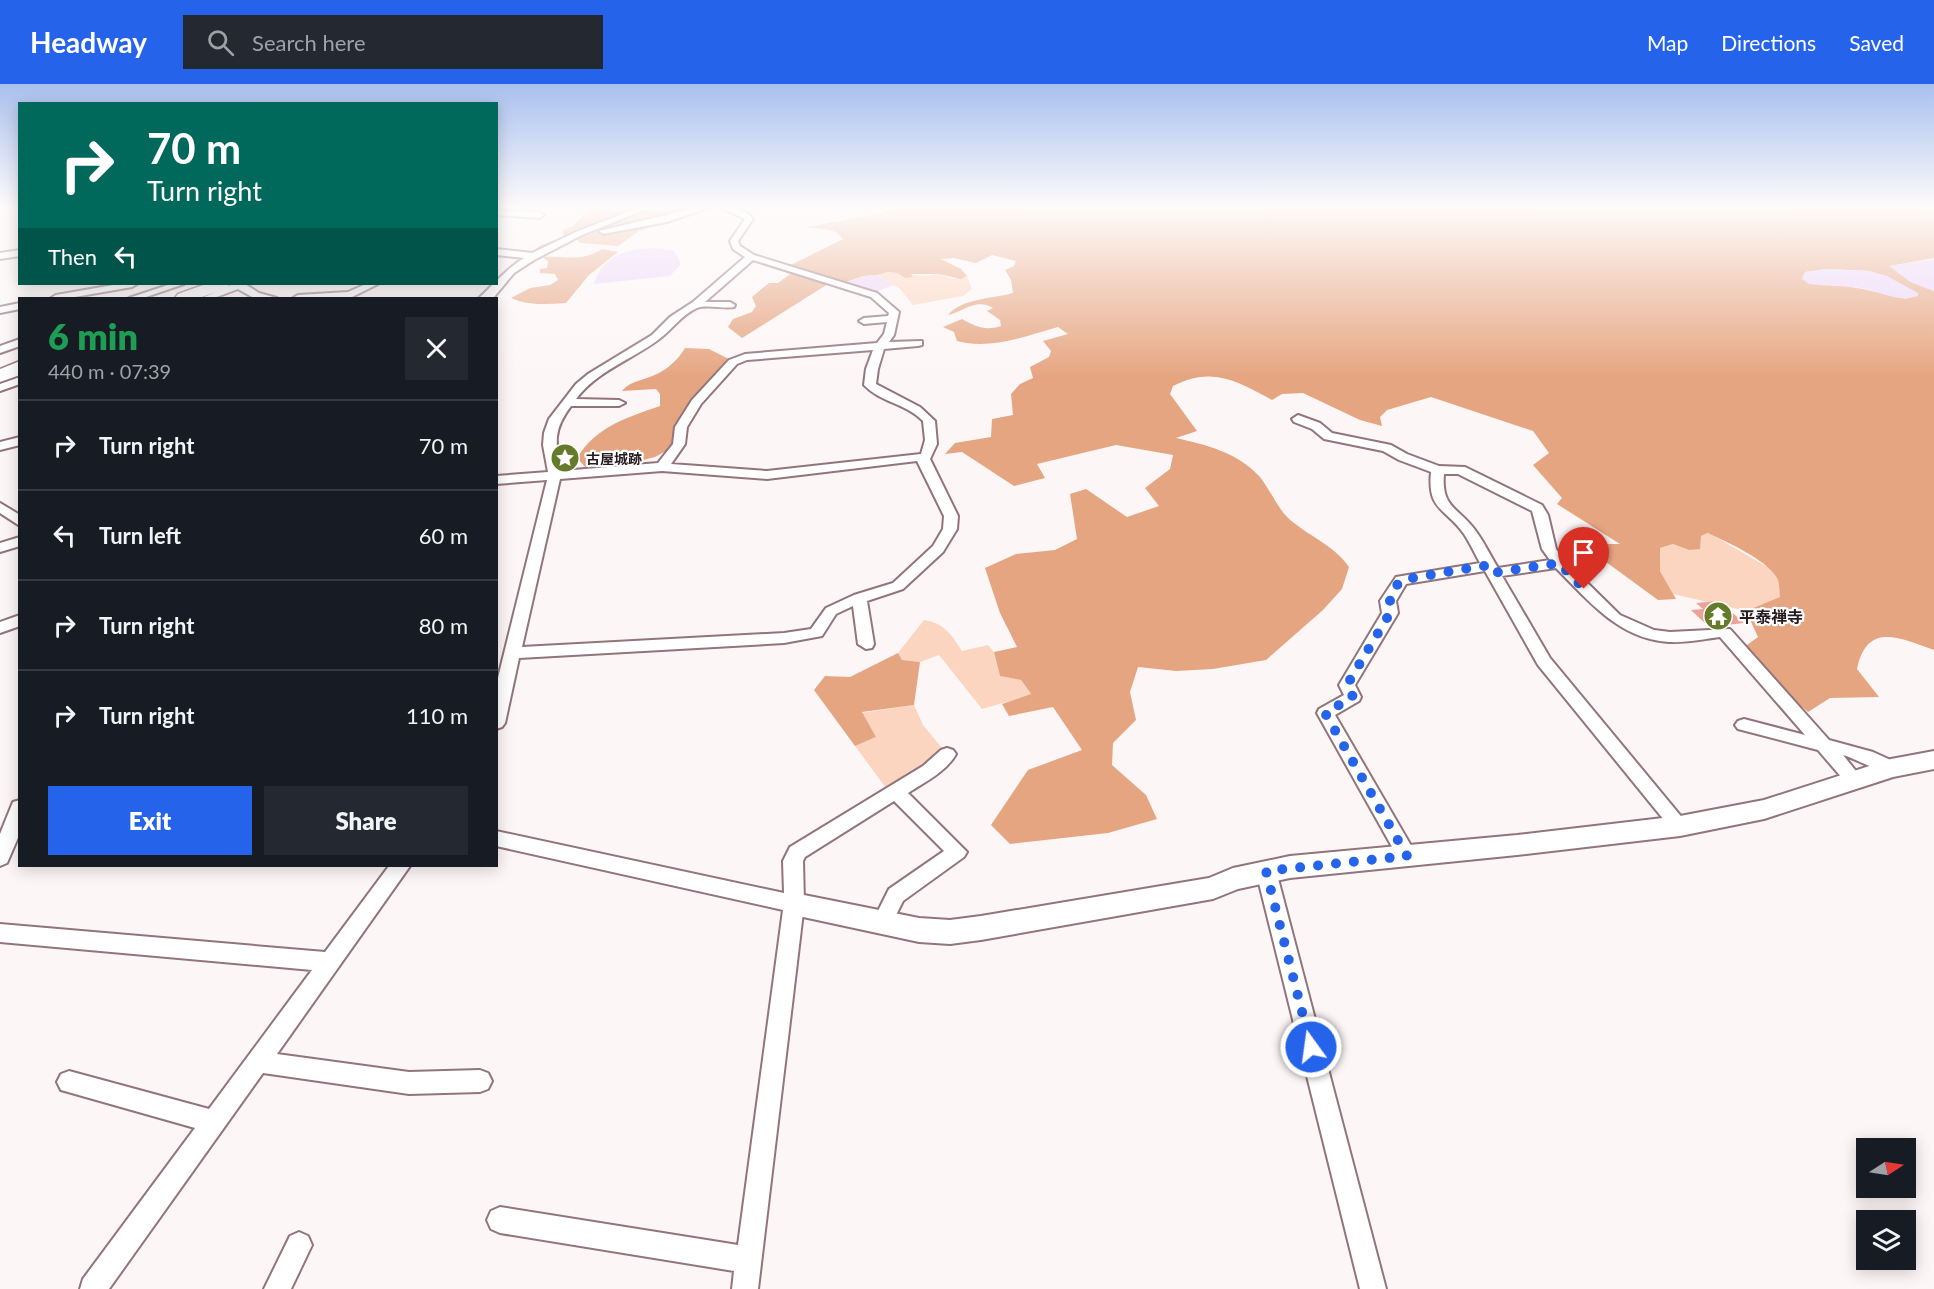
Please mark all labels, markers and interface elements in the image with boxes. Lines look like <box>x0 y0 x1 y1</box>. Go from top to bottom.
search box <box>183 15 603 69</box>
text: Headway <box>30 25 147 59</box>
icon: search <box>204 26 237 59</box>
text: Search here <box>252 29 366 56</box>
text: Map <box>1647 30 1688 55</box>
text: Directions <box>1721 30 1816 55</box>
text: Saved <box>1849 30 1904 55</box>
text: 70 m <box>147 123 241 173</box>
icon: right <box>48 126 126 204</box>
text: Turn right <box>147 174 262 207</box>
icon: left <box>109 240 142 273</box>
text: Then <box>48 243 97 270</box>
text: 6 min <box>48 314 138 358</box>
button: close <box>405 317 468 380</box>
text: 440 m · 07:39 <box>48 359 171 383</box>
icon: right <box>48 429 81 462</box>
text: Turn right <box>99 432 194 459</box>
text: 70 m <box>419 432 468 459</box>
place icon: 古屋城跡 <box>549 442 581 474</box>
place label: 古屋城跡 <box>586 450 642 467</box>
icon: left <box>48 519 81 552</box>
text: Turn left <box>99 522 181 549</box>
text: 60 m <box>419 522 468 549</box>
pin <box>1558 527 1609 589</box>
icon: arrive <box>1567 536 1600 569</box>
temple icon: 平泰禅寺 <box>1702 600 1734 632</box>
place label: 平泰禅寺 <box>1739 607 1803 626</box>
icon: right <box>48 609 81 642</box>
text: Turn right <box>99 612 194 639</box>
text: 80 m <box>419 612 468 639</box>
icon: right <box>48 699 81 732</box>
text: Turn right <box>99 702 194 729</box>
text: 110 m <box>406 702 468 729</box>
button: Exit <box>48 786 252 855</box>
button: Share <box>264 786 468 855</box>
position arrow <box>1279 1015 1343 1079</box>
north arrow <box>1856 1138 1916 1198</box>
map controls <box>1856 1138 1916 1270</box>
button: layers <box>1856 1210 1916 1270</box>

